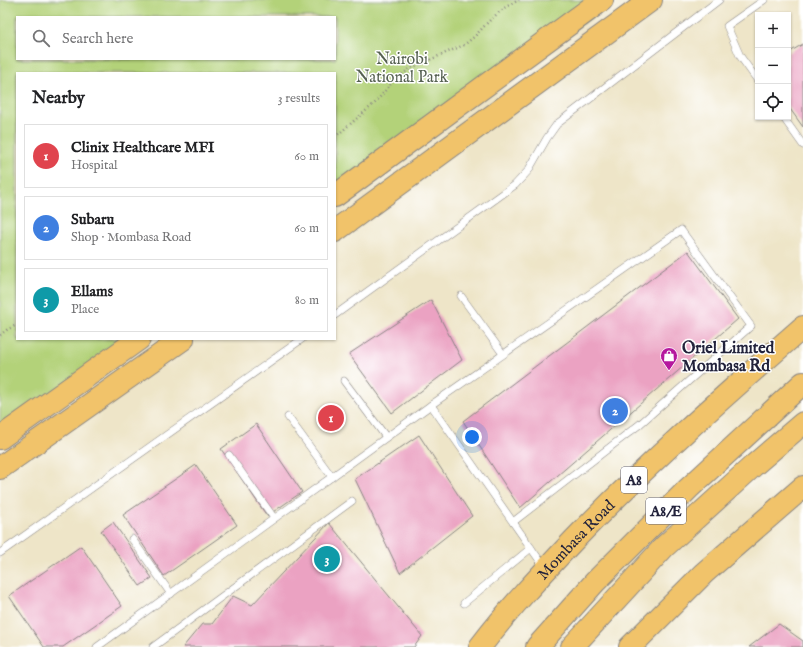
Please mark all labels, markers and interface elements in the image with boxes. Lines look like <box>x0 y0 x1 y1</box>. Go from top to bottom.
map controls <box>755 12 791 120</box>
button: + <box>755 12 791 48</box>
search box <box>16 16 336 60</box>
icon: search <box>30 27 52 49</box>
text: Search here <box>62 29 133 48</box>
button: − <box>755 48 791 84</box>
park label: Nairobi National Park <box>356 50 449 88</box>
button: locate <box>755 84 791 120</box>
text: Nearby <box>32 88 85 109</box>
text: 3 results <box>278 90 320 107</box>
text: Clinix Healthcare MFI <box>71 138 214 157</box>
text: 1 <box>44 148 48 165</box>
text: 60 m <box>294 148 319 165</box>
text: Hospital <box>71 157 118 174</box>
text: Subaru <box>71 210 114 229</box>
text: 2 <box>43 220 49 237</box>
text: 60 m <box>294 220 319 237</box>
text: Shop · Mombasa Road <box>71 229 191 246</box>
text: Ellams <box>71 282 113 301</box>
text: 3 <box>44 292 48 309</box>
text: 80 m <box>295 292 319 309</box>
text: Place <box>71 301 99 318</box>
place label: Oriel Limited Mombasa Rd <box>682 339 775 377</box>
shop icon: Oriel Limited Mombasa Rd <box>659 346 679 371</box>
pin: 2 <box>602 396 628 426</box>
pin: 1 <box>318 403 344 433</box>
your location <box>462 427 482 447</box>
road number: A8 <box>621 467 647 493</box>
street label: Mombasa Road <box>534 496 620 585</box>
road number: A8/E <box>646 498 686 524</box>
pin: 3 <box>314 544 340 574</box>

